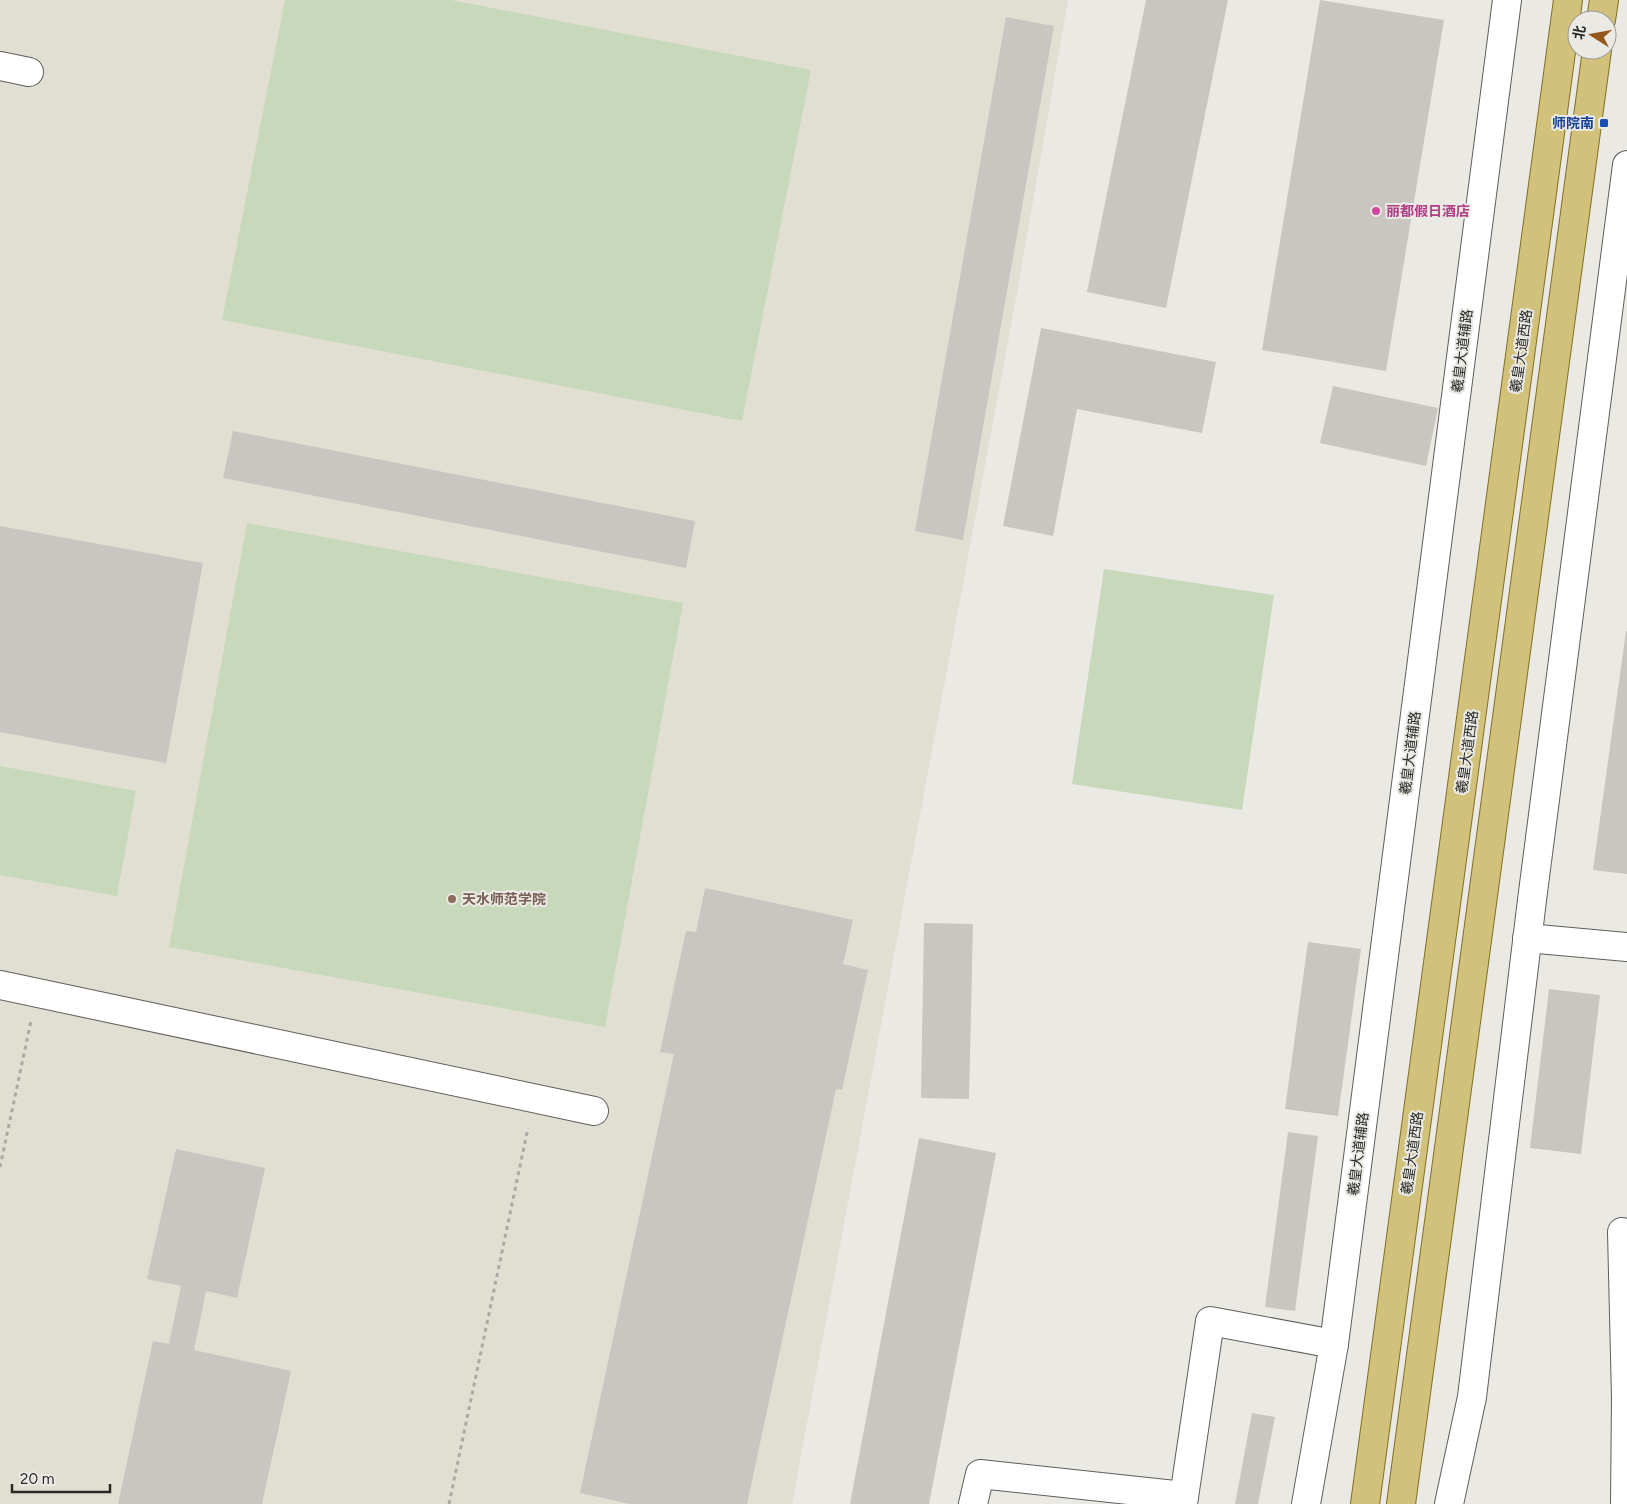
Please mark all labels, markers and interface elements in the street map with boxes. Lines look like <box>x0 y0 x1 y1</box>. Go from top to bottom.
north arrow <box>1567 10 1617 60</box>
text: 北 <box>1570 24 1589 41</box>
place label: 师院南 <box>1552 115 1594 132</box>
marker: 师院南 <box>1598 117 1610 129</box>
place label: 丽都假日酒店 <box>1386 203 1470 220</box>
marker: 丽都假日酒店 <box>1370 205 1382 217</box>
street label: 羲皇大道辅路 <box>1449 308 1476 394</box>
street label: 羲皇大道西路 <box>1507 308 1536 394</box>
street label: 羲皇大道西路 <box>1453 709 1482 795</box>
street label: 羲皇大道辅路 <box>1397 710 1424 796</box>
place label: 天水师范学院 <box>462 891 546 908</box>
marker: 天水师范学院 <box>446 893 458 905</box>
street label: 羲皇大道西路 <box>1398 1110 1427 1196</box>
street label: 羲皇大道辅路 <box>1345 1111 1372 1197</box>
scale bar <box>12 1462 110 1494</box>
text: 20 m <box>20 1470 54 1488</box>

